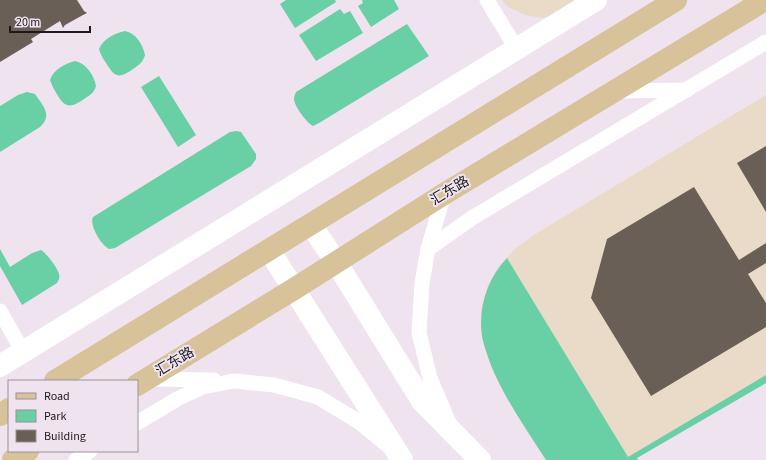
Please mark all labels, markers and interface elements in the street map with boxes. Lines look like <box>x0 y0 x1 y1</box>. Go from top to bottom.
scale bar <box>10 8 90 34</box>
text: 20 m <box>16 14 40 31</box>
street label: 汇东路 <box>427 172 473 210</box>
street label: 汇东路 <box>152 343 198 381</box>
legend <box>8 380 138 452</box>
text: Road <box>44 388 70 405</box>
text: Park <box>44 408 66 425</box>
text: Building <box>44 428 86 445</box>

